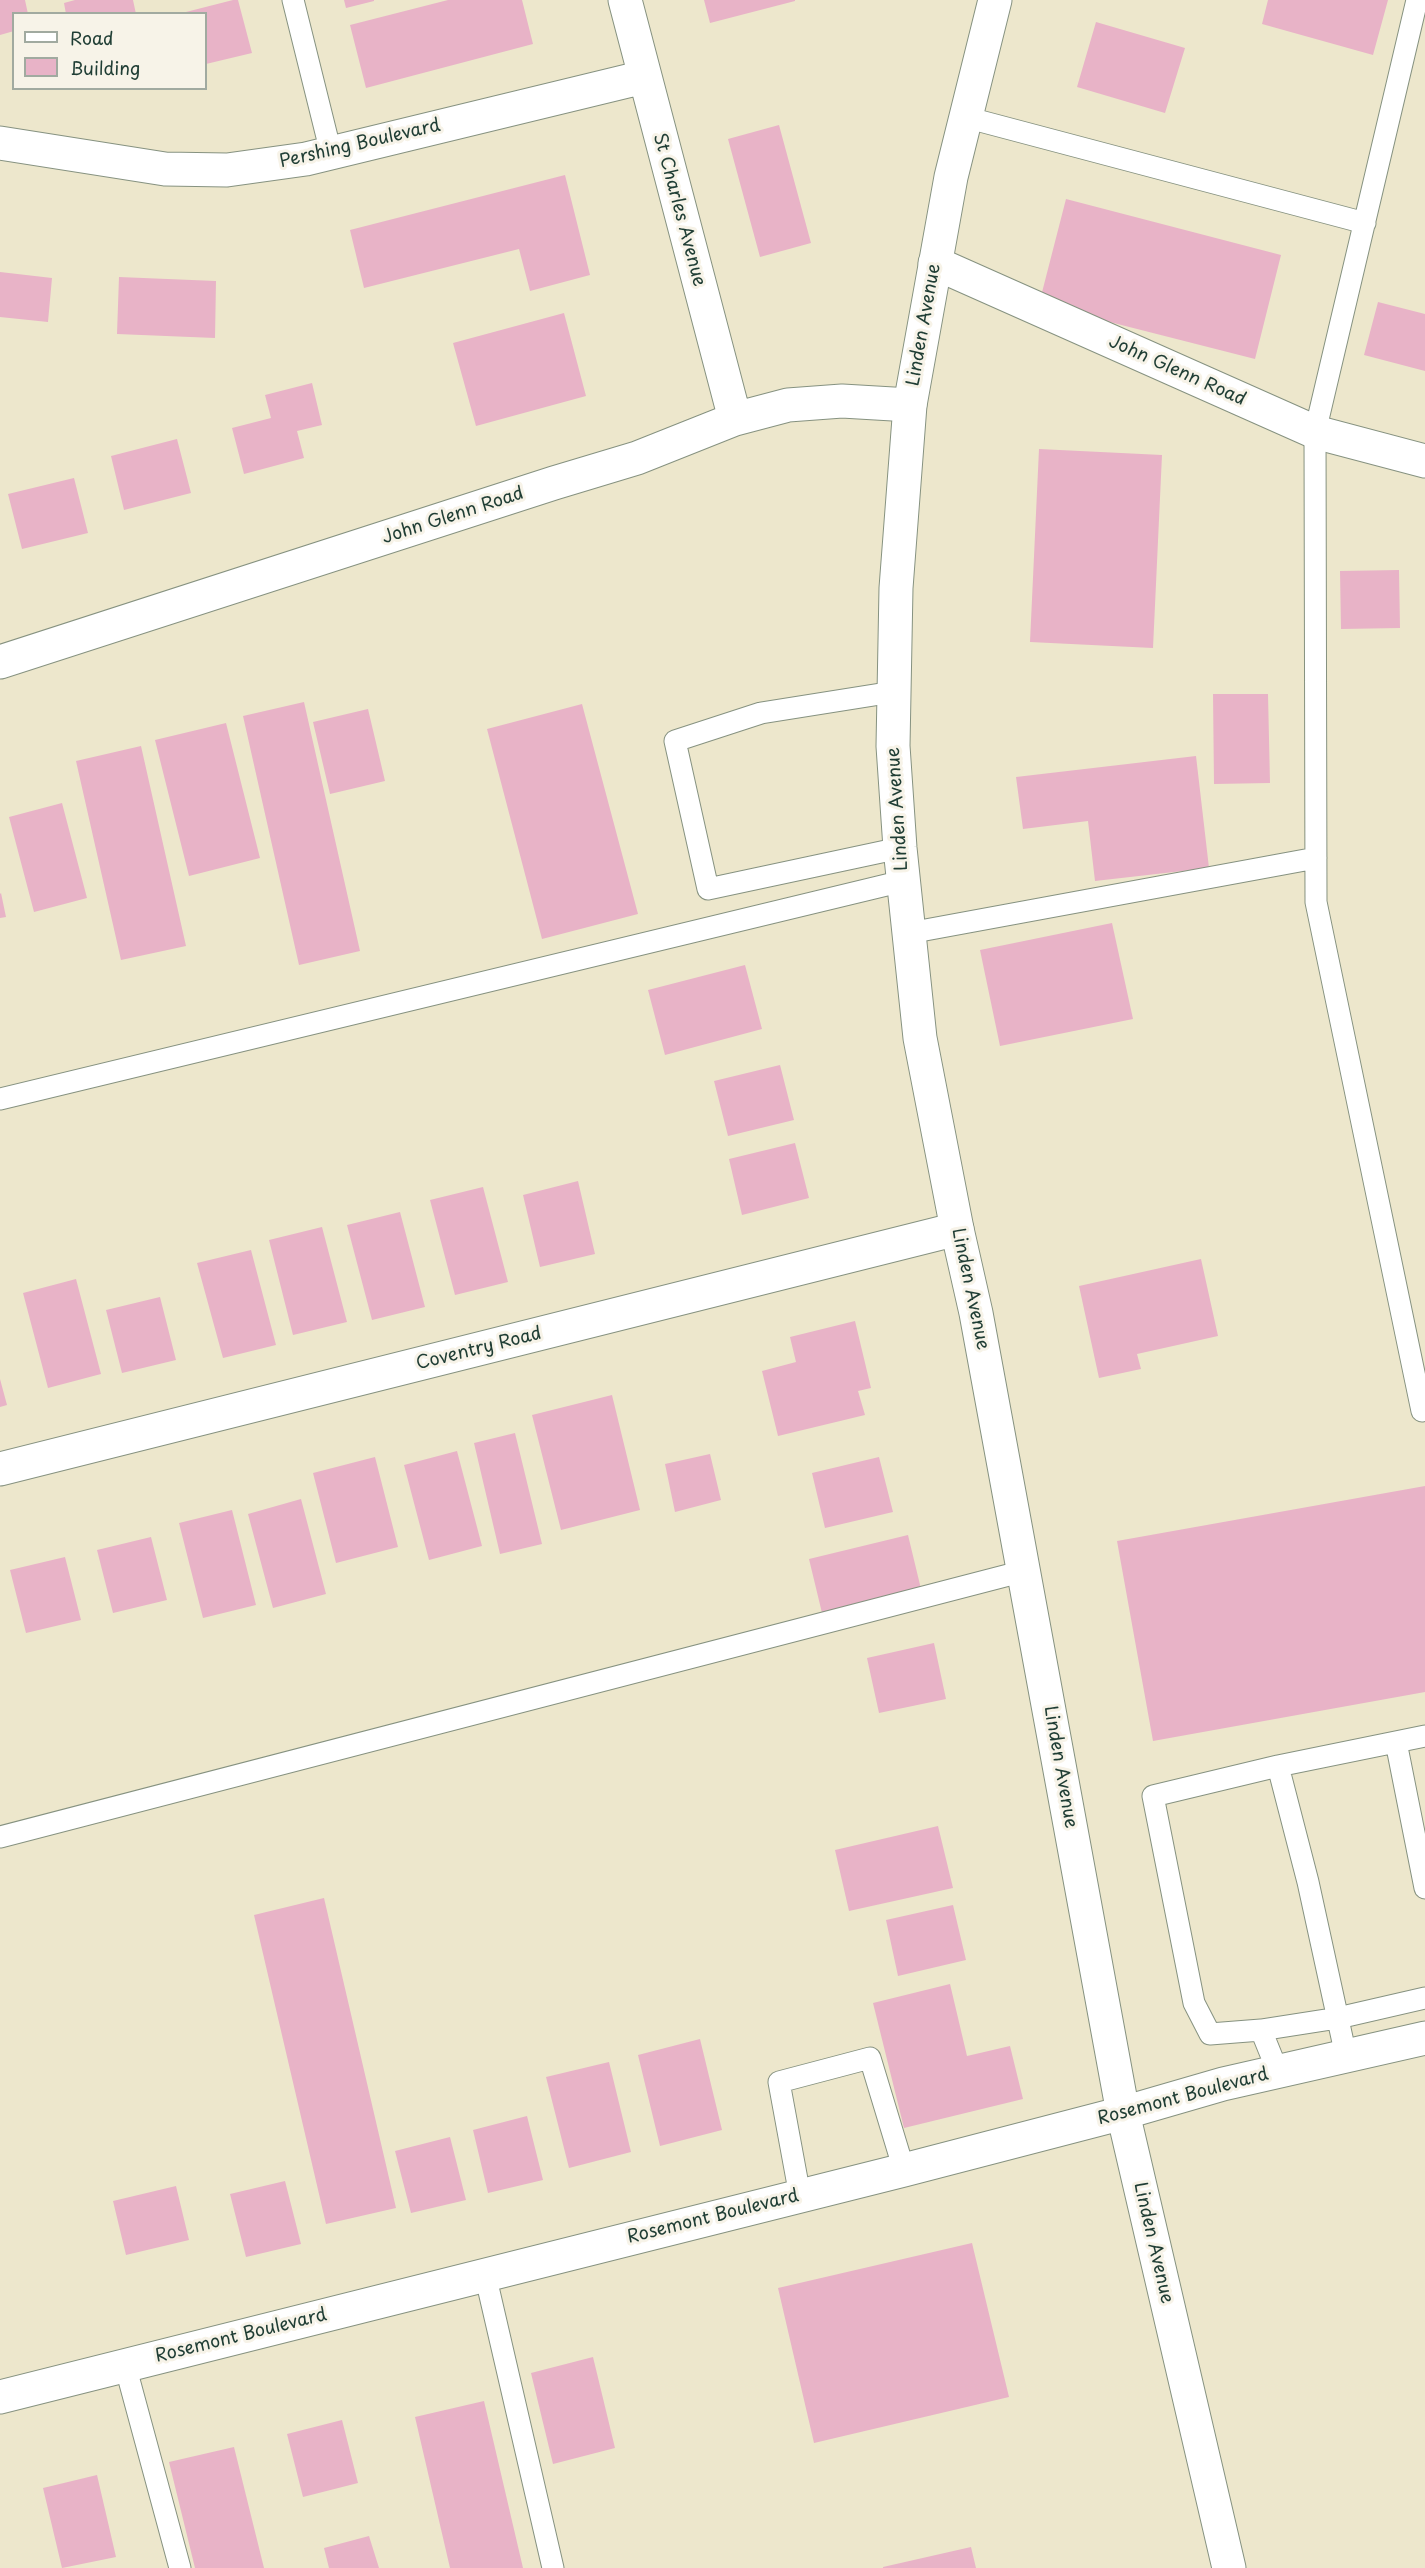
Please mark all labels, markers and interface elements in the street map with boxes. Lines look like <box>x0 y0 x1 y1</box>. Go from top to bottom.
legend <box>12 12 207 90</box>
text: Road <box>70 24 114 51</box>
text: Building <box>70 54 140 81</box>
street label: Pershing Boulevard <box>277 115 443 173</box>
street label: St Charles Avenue <box>648 131 710 289</box>
street label: Linden Avenue <box>903 262 945 388</box>
street label: John Glenn Road <box>1105 331 1249 411</box>
street label: John Glenn Road <box>379 483 527 549</box>
street label: Linden Avenue <box>883 747 913 871</box>
street label: Linden Avenue <box>947 1226 993 1352</box>
street label: Coventry Road <box>414 1323 544 1375</box>
street label: Linden Avenue <box>1039 1704 1081 1830</box>
street label: Rosemont Boulevard <box>1095 2064 1271 2130</box>
street label: Linden Avenue <box>1129 2180 1177 2306</box>
street label: Rosemont Boulevard <box>625 2185 801 2249</box>
street label: Rosemont Boulevard <box>153 2304 329 2368</box>

